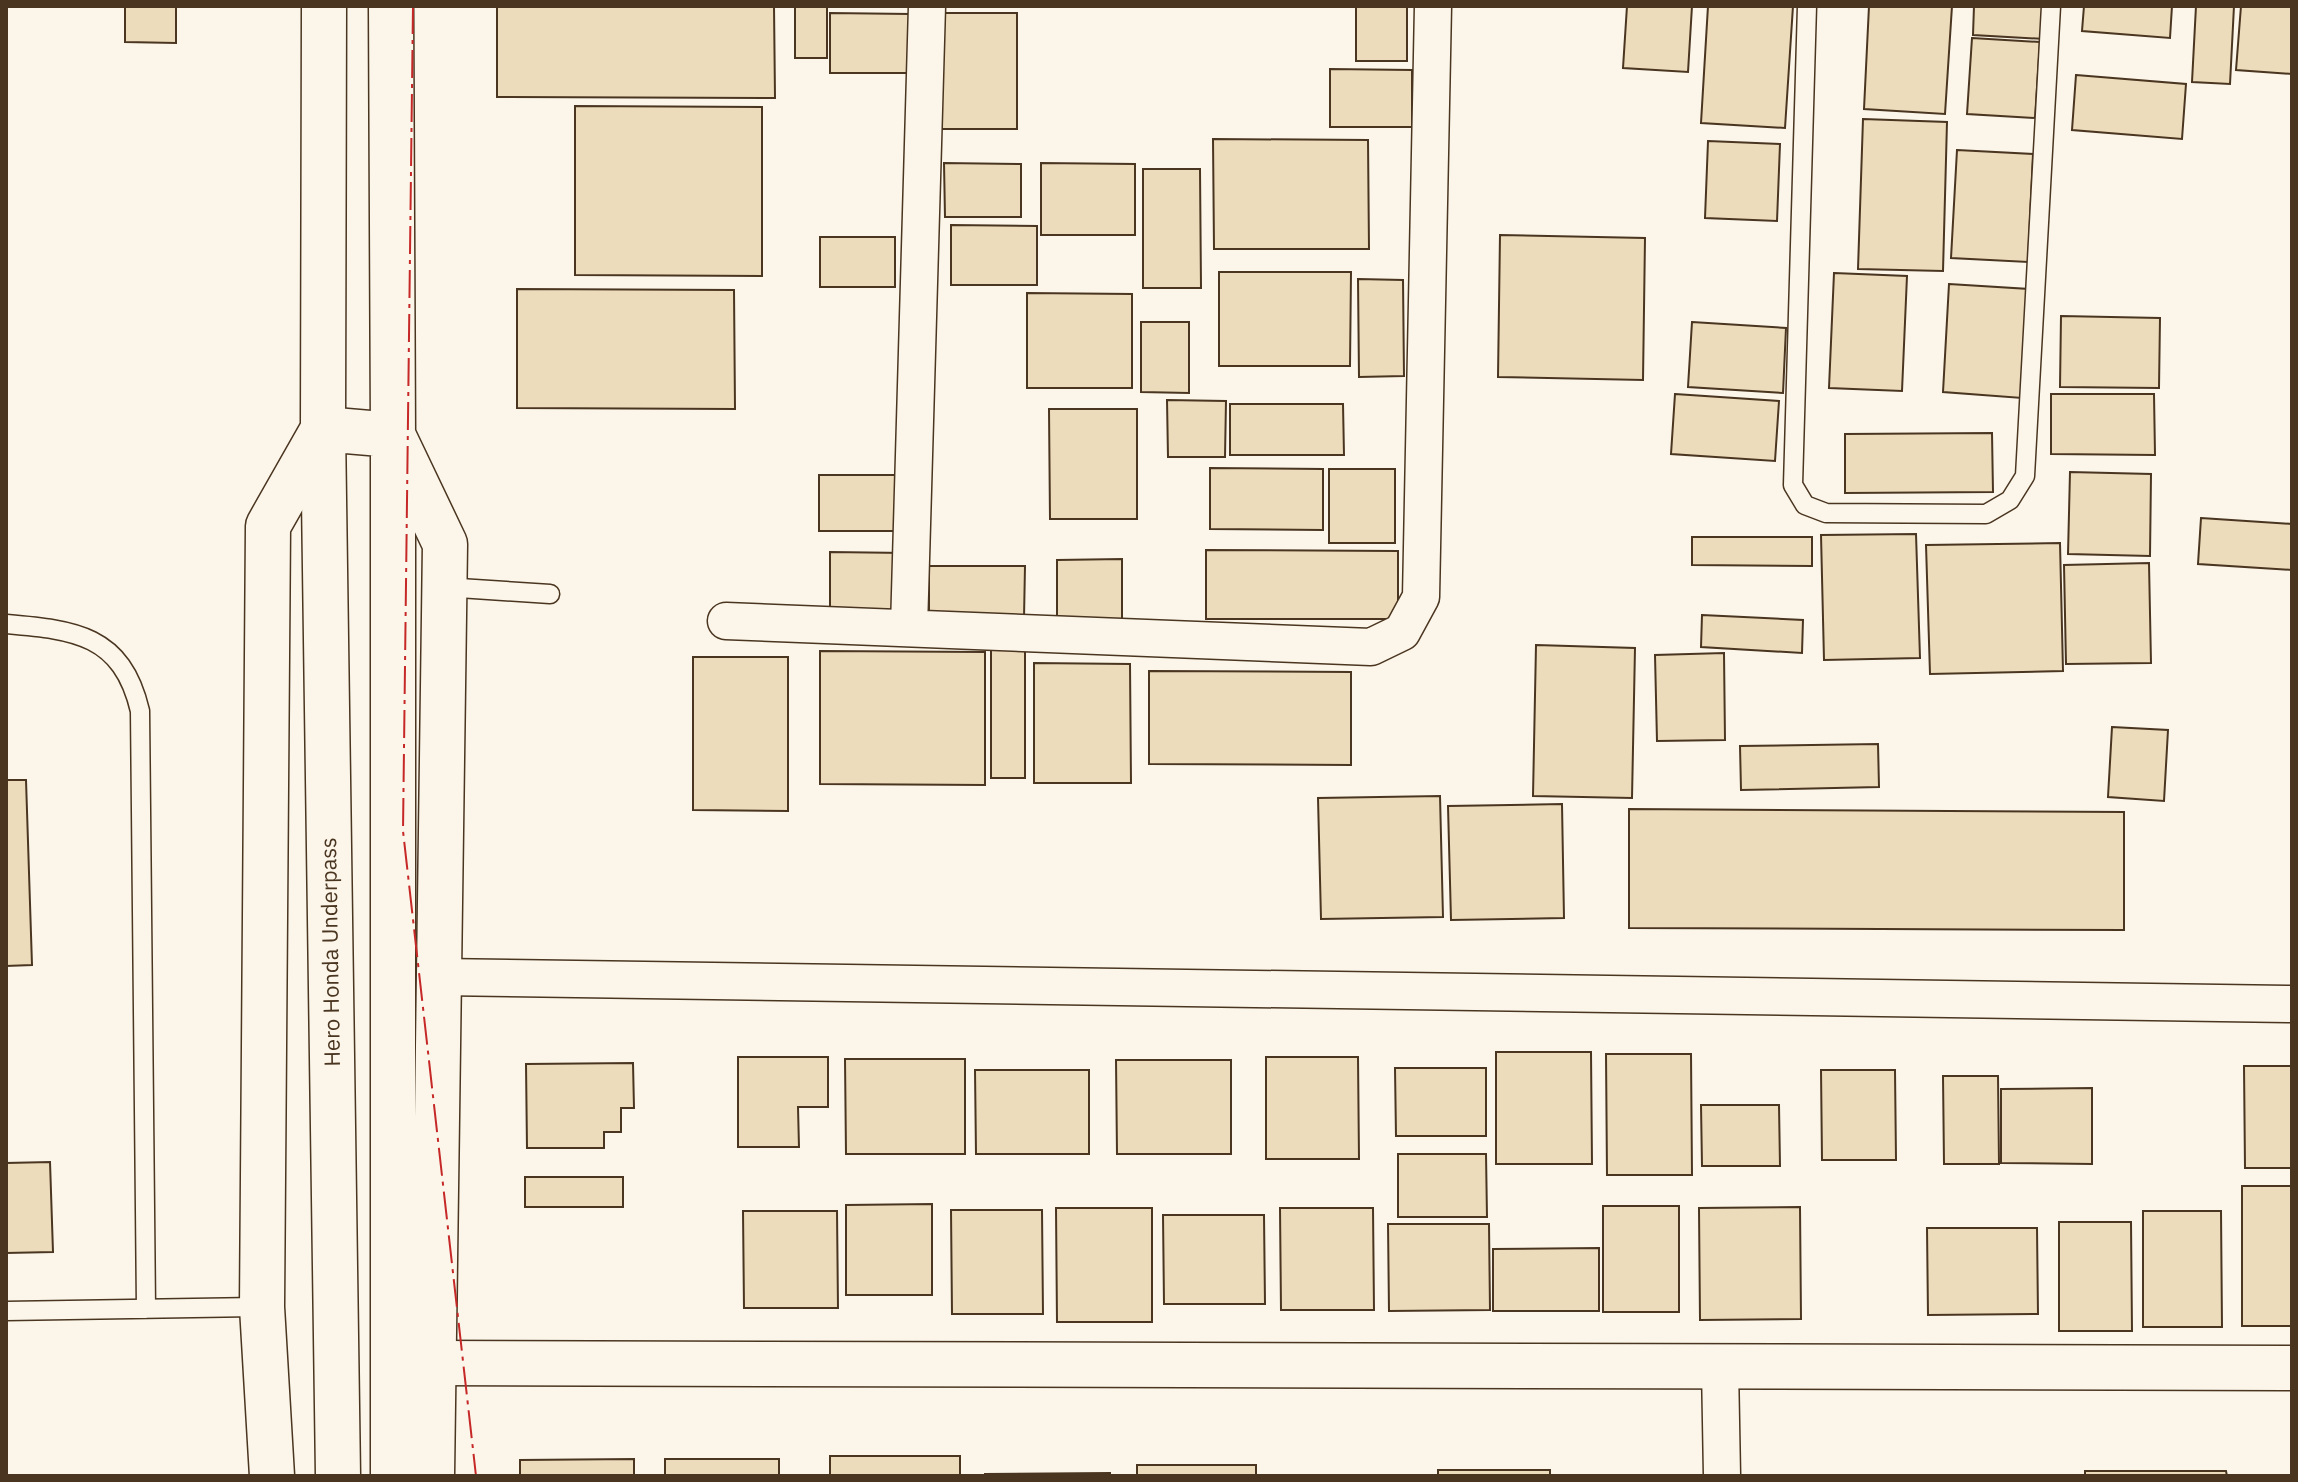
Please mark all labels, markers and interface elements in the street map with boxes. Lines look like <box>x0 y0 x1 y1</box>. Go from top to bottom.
street label: Hero Honda Underpass <box>313 837 346 1067</box>

